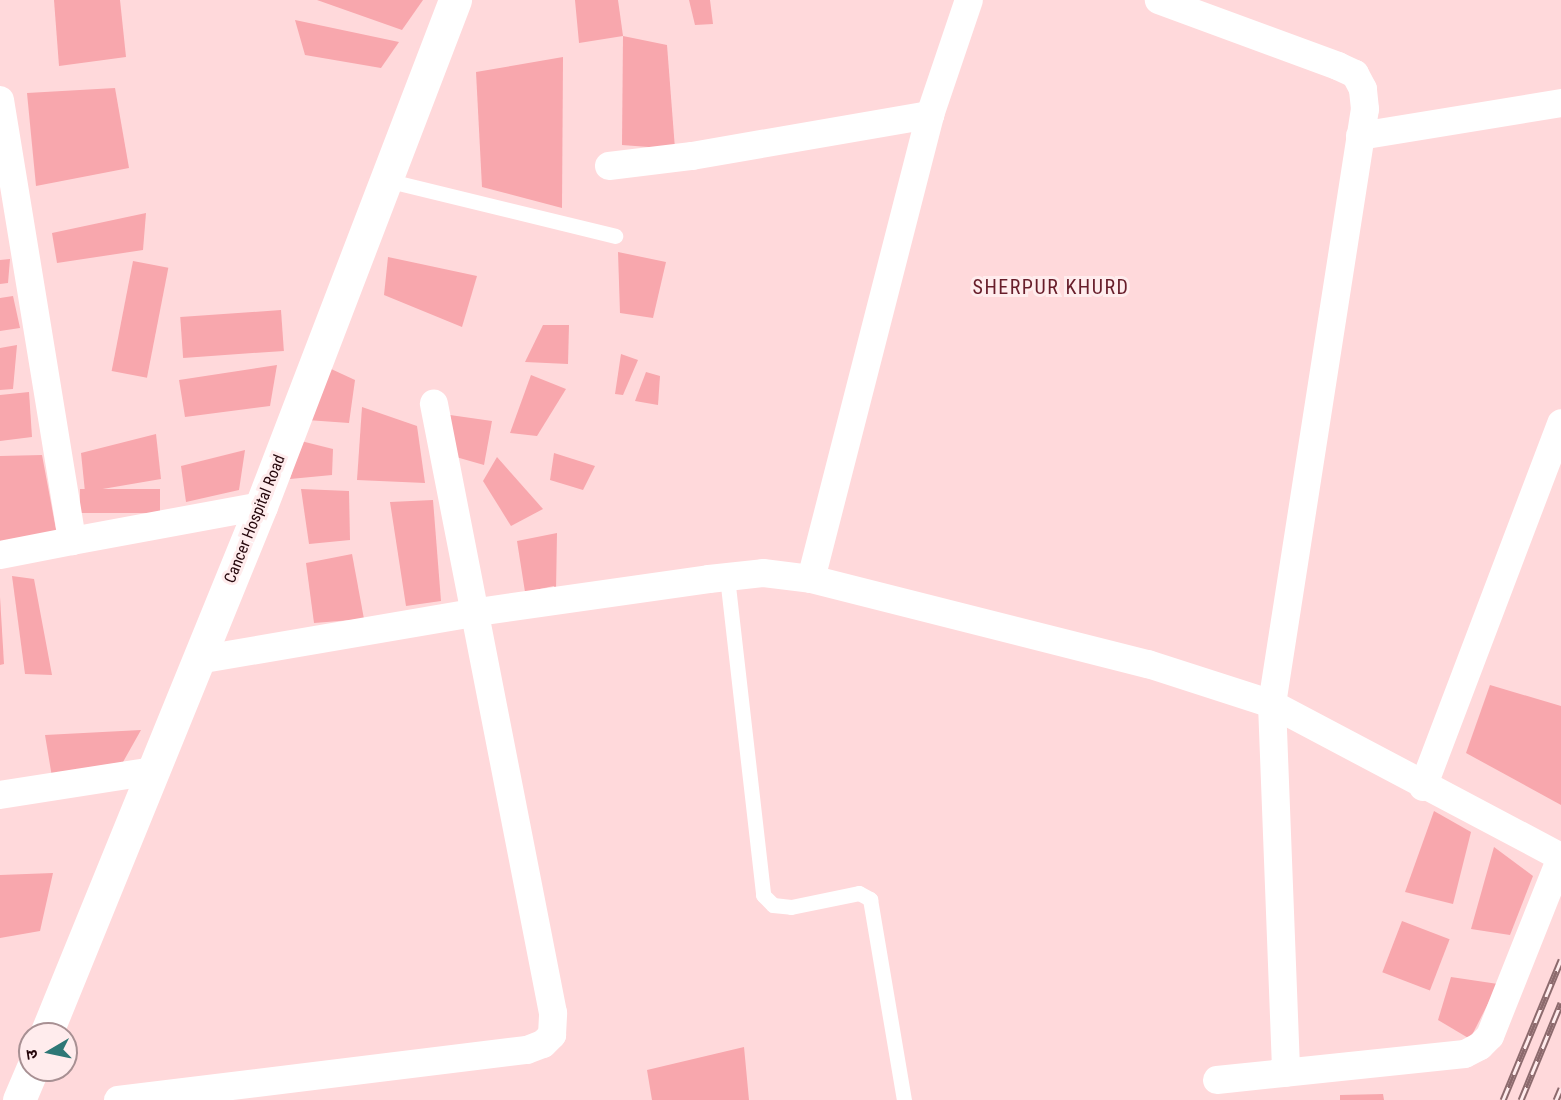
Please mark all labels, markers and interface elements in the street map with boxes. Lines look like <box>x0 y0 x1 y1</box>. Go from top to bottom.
district label: SHERPUR KHURD <box>973 275 1129 299</box>
street label: Cancer Hospital Road <box>221 452 289 586</box>
north arrow <box>18 1022 78 1082</box>
text: उ <box>22 1048 42 1061</box>

